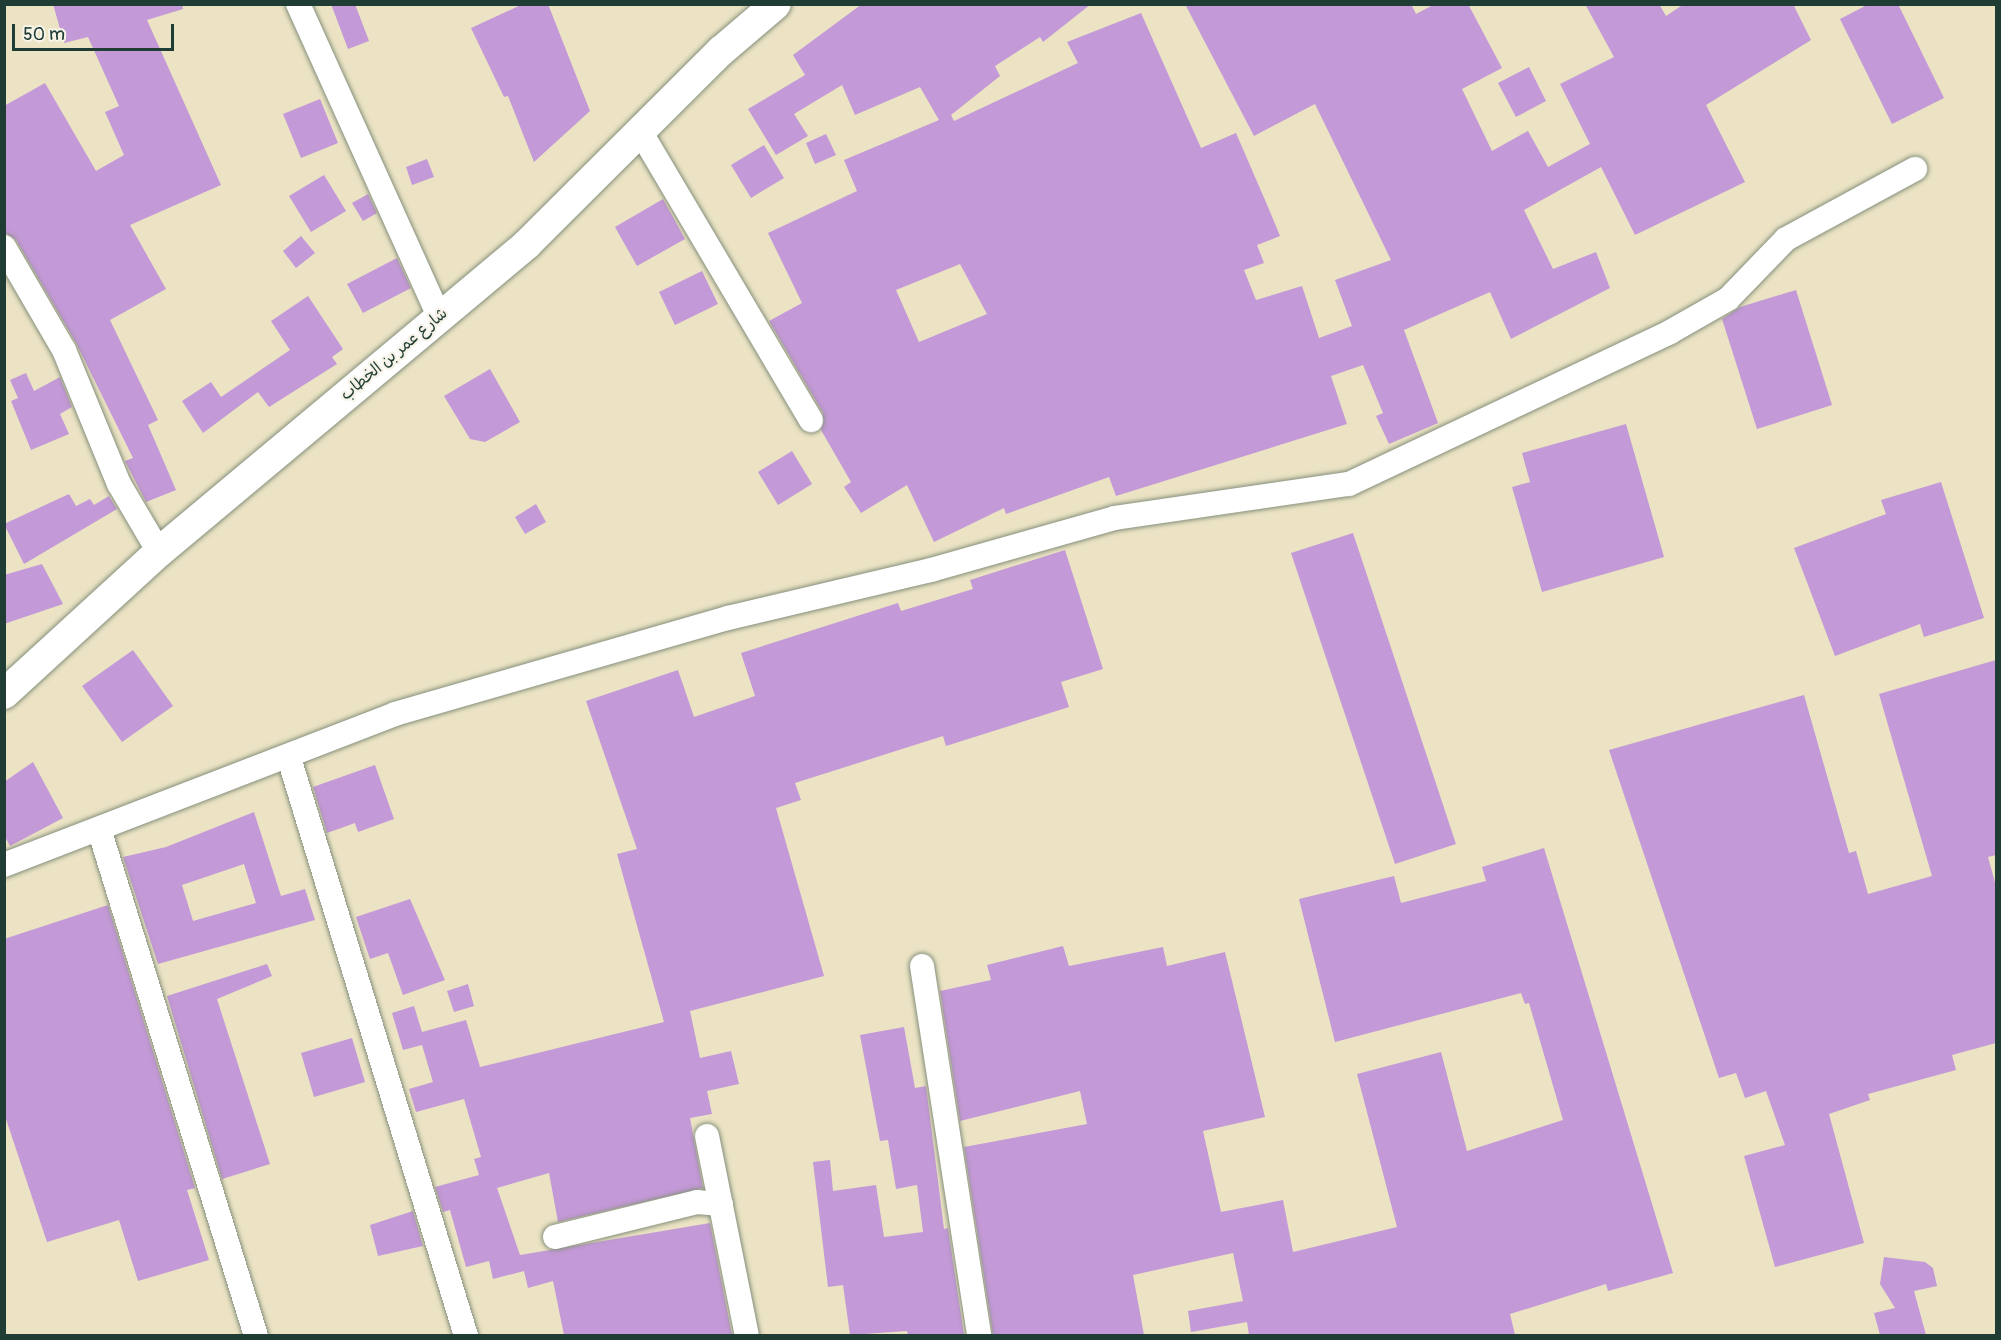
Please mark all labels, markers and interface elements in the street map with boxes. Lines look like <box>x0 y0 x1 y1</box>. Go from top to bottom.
scale bar <box>15 12 177 50</box>
text: 50 m <box>23 23 65 46</box>
street label: شارع عمر بن الخطاب <box>337 304 451 404</box>

